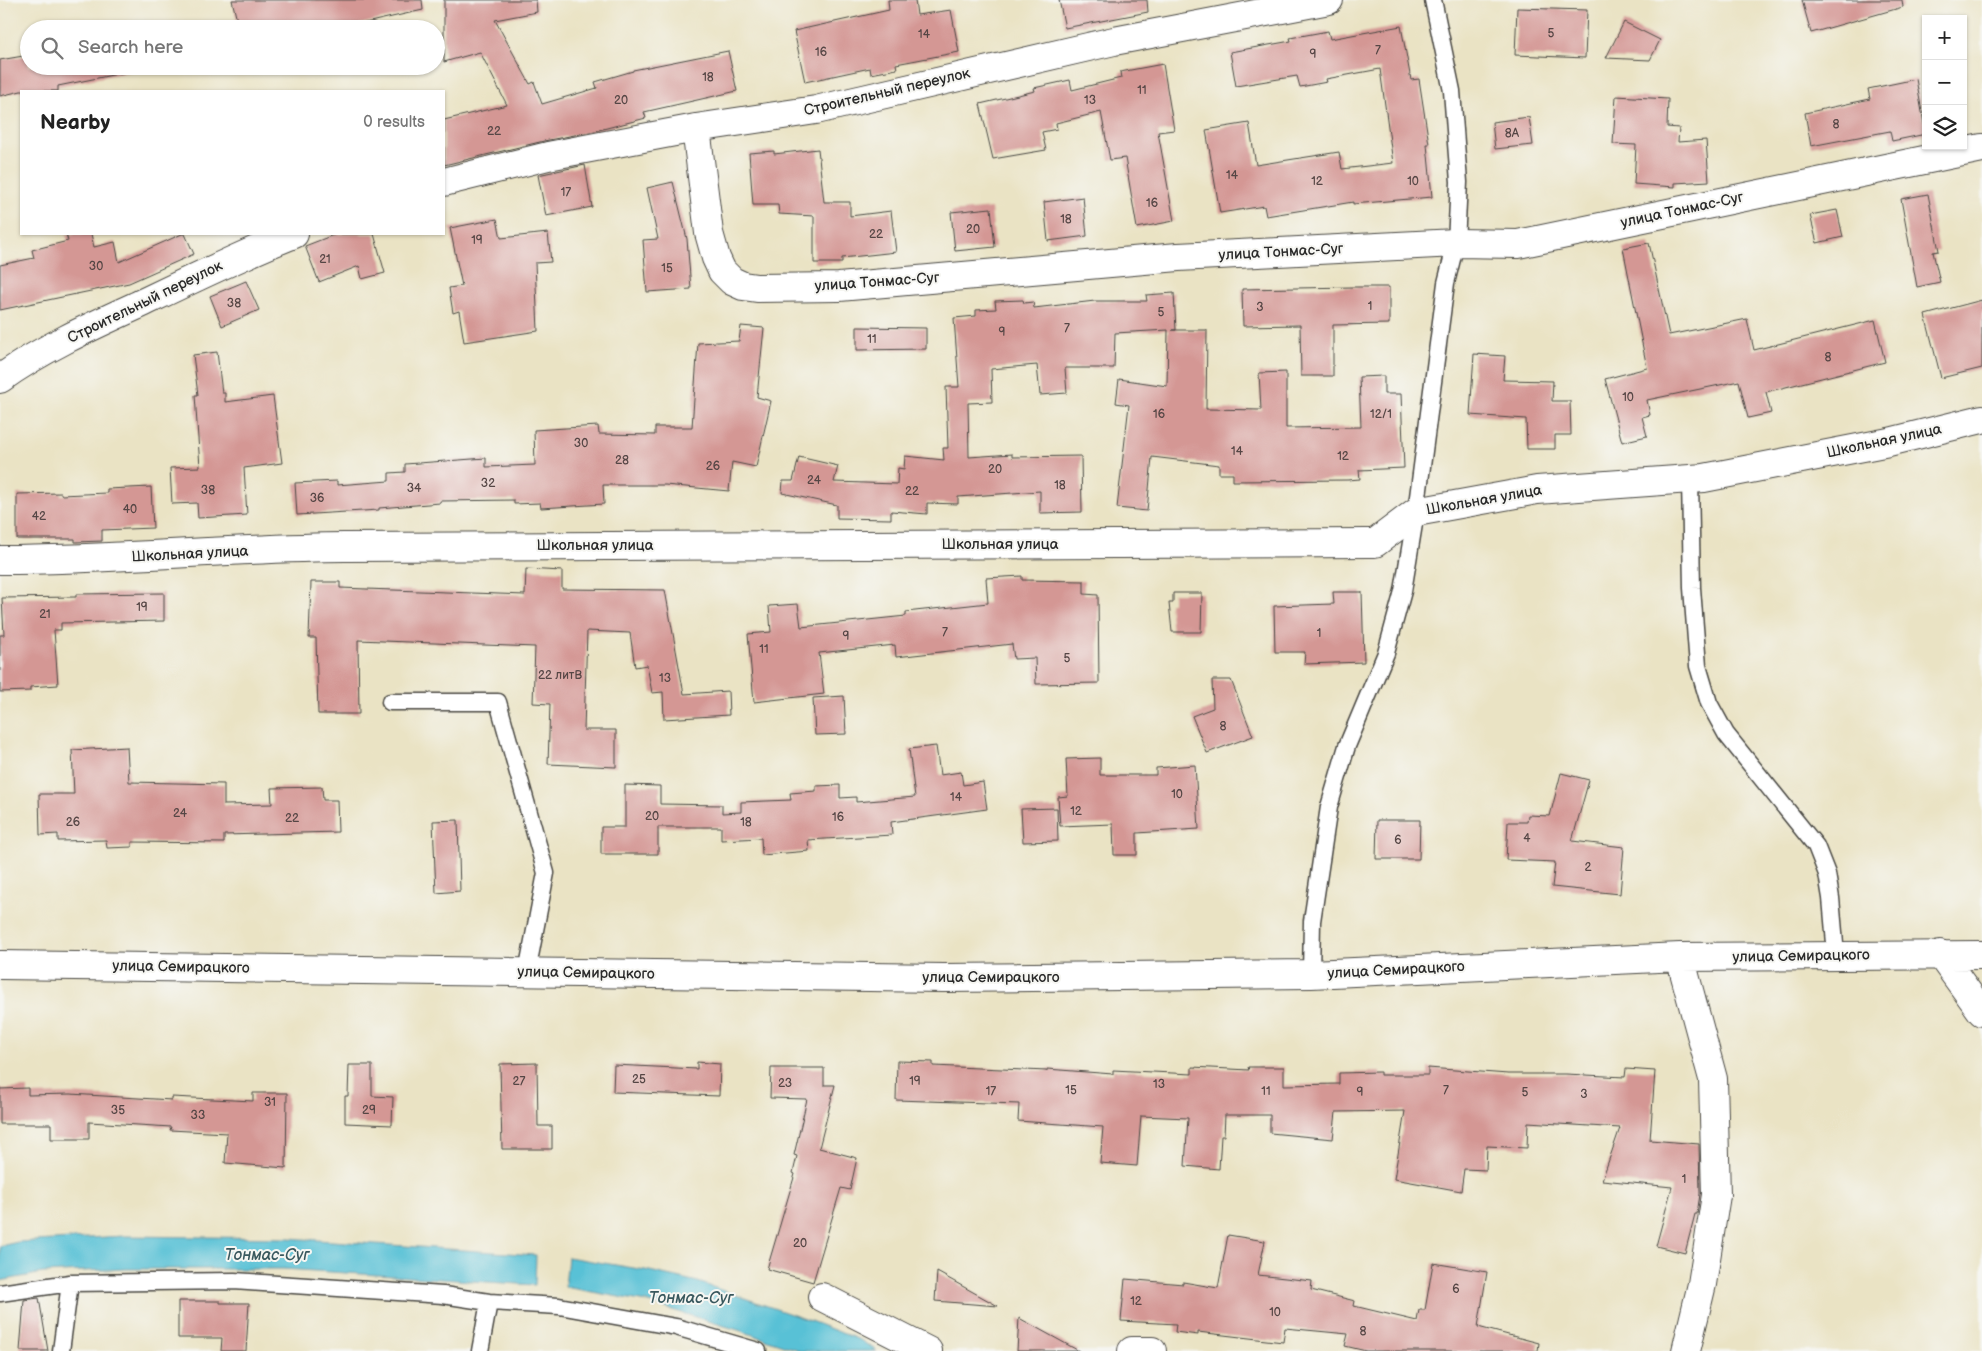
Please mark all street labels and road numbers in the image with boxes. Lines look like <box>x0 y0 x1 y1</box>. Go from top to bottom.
street label: Строительный переулок <box>802 64 972 120</box>
street label: улица Тонмас-Суг <box>1619 188 1745 232</box>
street label: улица Тонмас-Суг <box>1218 239 1344 265</box>
street label: Строительный переулок <box>64 256 226 348</box>
street label: улица Тонмас-Суг <box>814 268 940 296</box>
street label: Школьная улица <box>1825 420 1943 462</box>
street label: Школьная улица <box>1425 480 1543 520</box>
street label: Школьная улица <box>941 535 1059 554</box>
street label: Школьная улица <box>536 536 654 555</box>
street label: Школьная улица <box>131 541 249 567</box>
street label: улица Семирацкого <box>1732 945 1870 967</box>
street label: улица Семирацкого <box>112 956 250 978</box>
street label: улица Семирацкого <box>1327 957 1465 983</box>
street label: улица Семирацкого <box>517 962 655 984</box>
street label: улица Семирацкого <box>922 968 1060 987</box>

